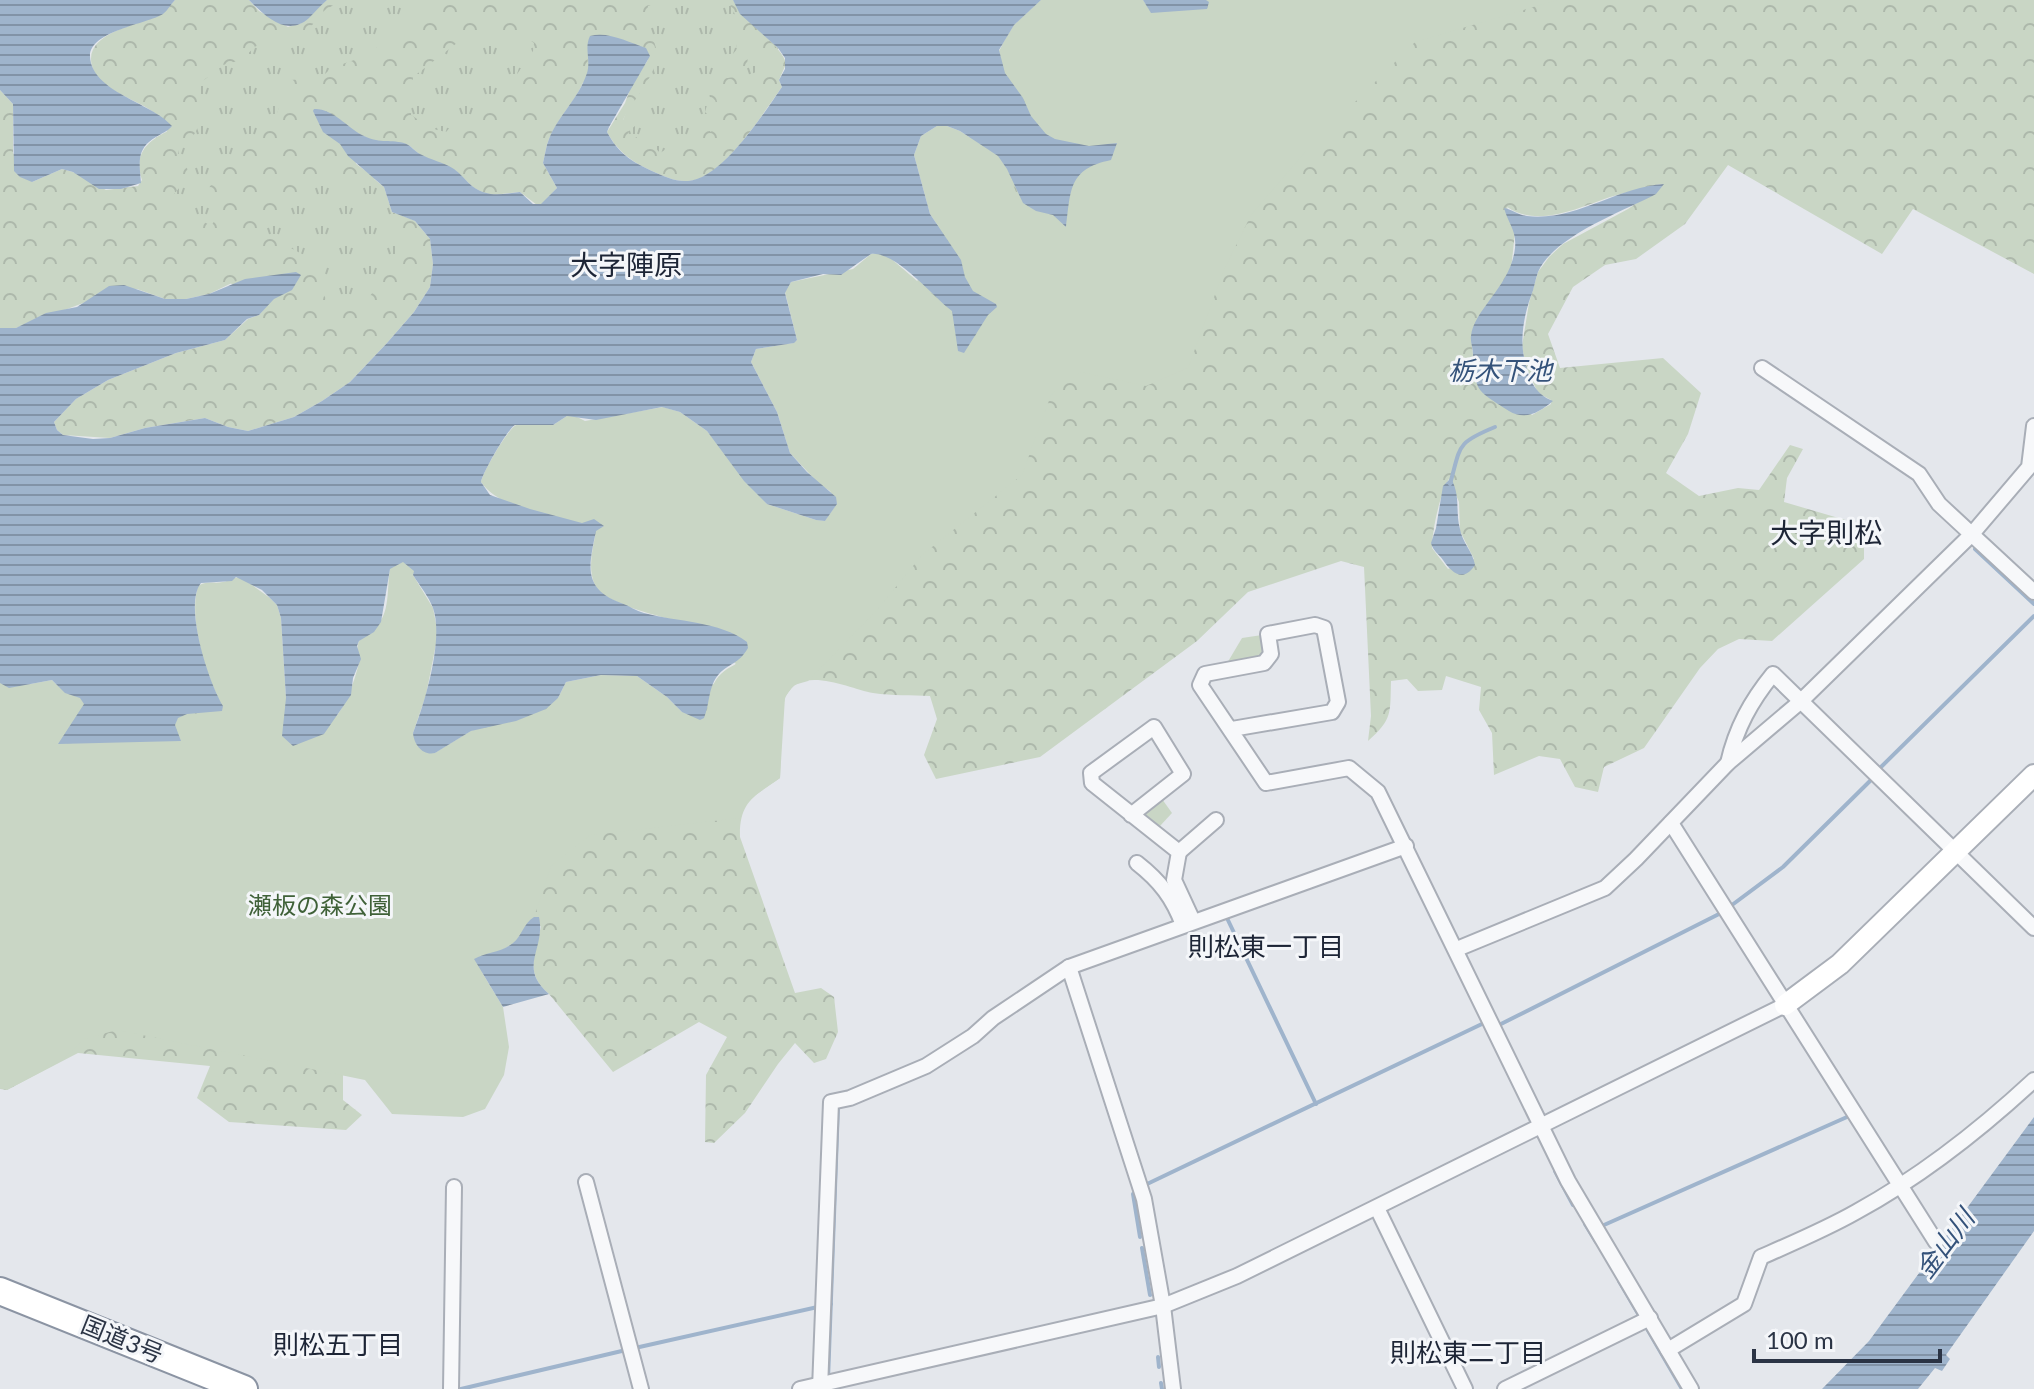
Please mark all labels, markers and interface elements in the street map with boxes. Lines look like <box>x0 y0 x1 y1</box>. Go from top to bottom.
district label: 大字陣原 <box>570 247 682 281</box>
water label: 栃木下池 <box>1448 354 1555 386</box>
district label: 大字則松 <box>1770 515 1882 549</box>
park label: 瀬板の森公園 <box>248 890 392 919</box>
district label: 則松東一丁目 <box>1188 930 1344 962</box>
water label: 金山川 <box>1908 1200 1982 1284</box>
street label: 国道3号 <box>77 1309 168 1368</box>
scale bar <box>1754 1313 1940 1363</box>
text: 100 m <box>1766 1325 1834 1354</box>
district label: 則松五丁目 <box>273 1328 403 1360</box>
district label: 則松東二丁目 <box>1390 1336 1546 1368</box>

